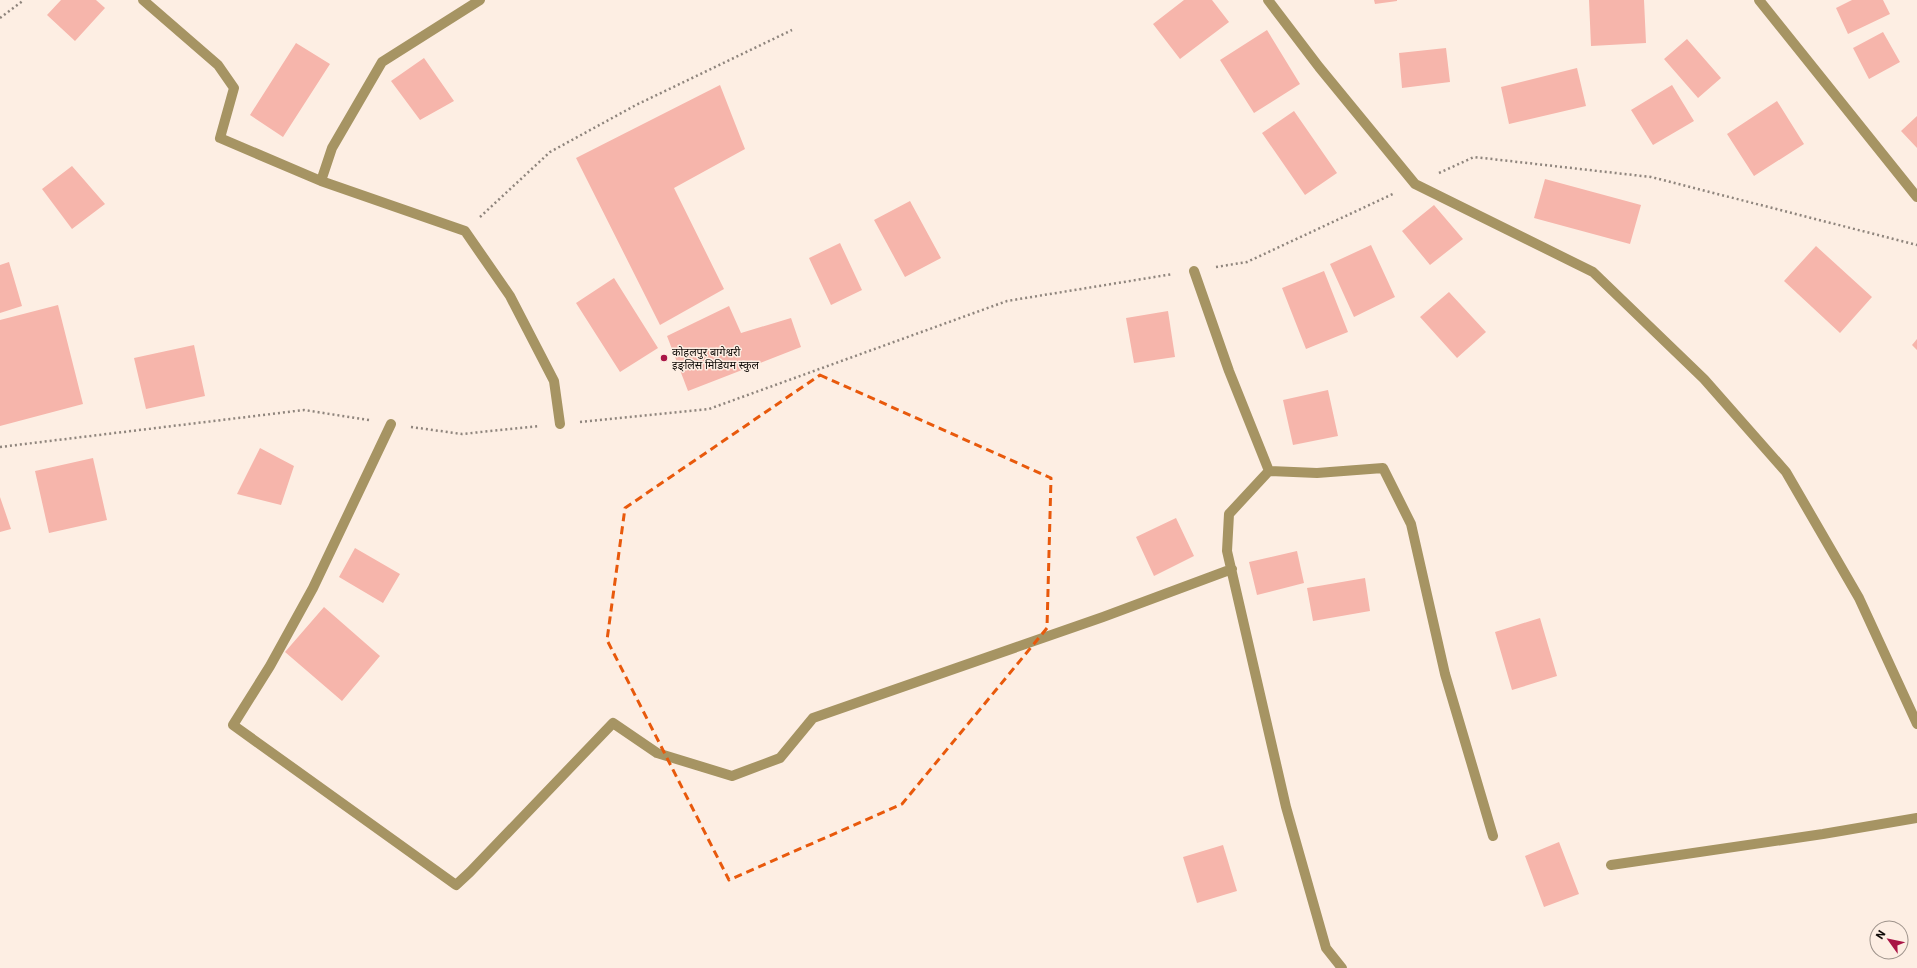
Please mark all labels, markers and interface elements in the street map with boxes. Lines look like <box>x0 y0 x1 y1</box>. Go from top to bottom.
place label: कोहलपुर बागेश्वरी इङ्लिस मिडियम स्कुल <box>672 346 759 372</box>
marker: कोहलपुर बागेश्वरी इङ्लिस मिडियम स्कुल <box>659 353 669 363</box>
north arrow <box>1869 920 1909 960</box>
text: N <box>1873 928 1889 942</box>

